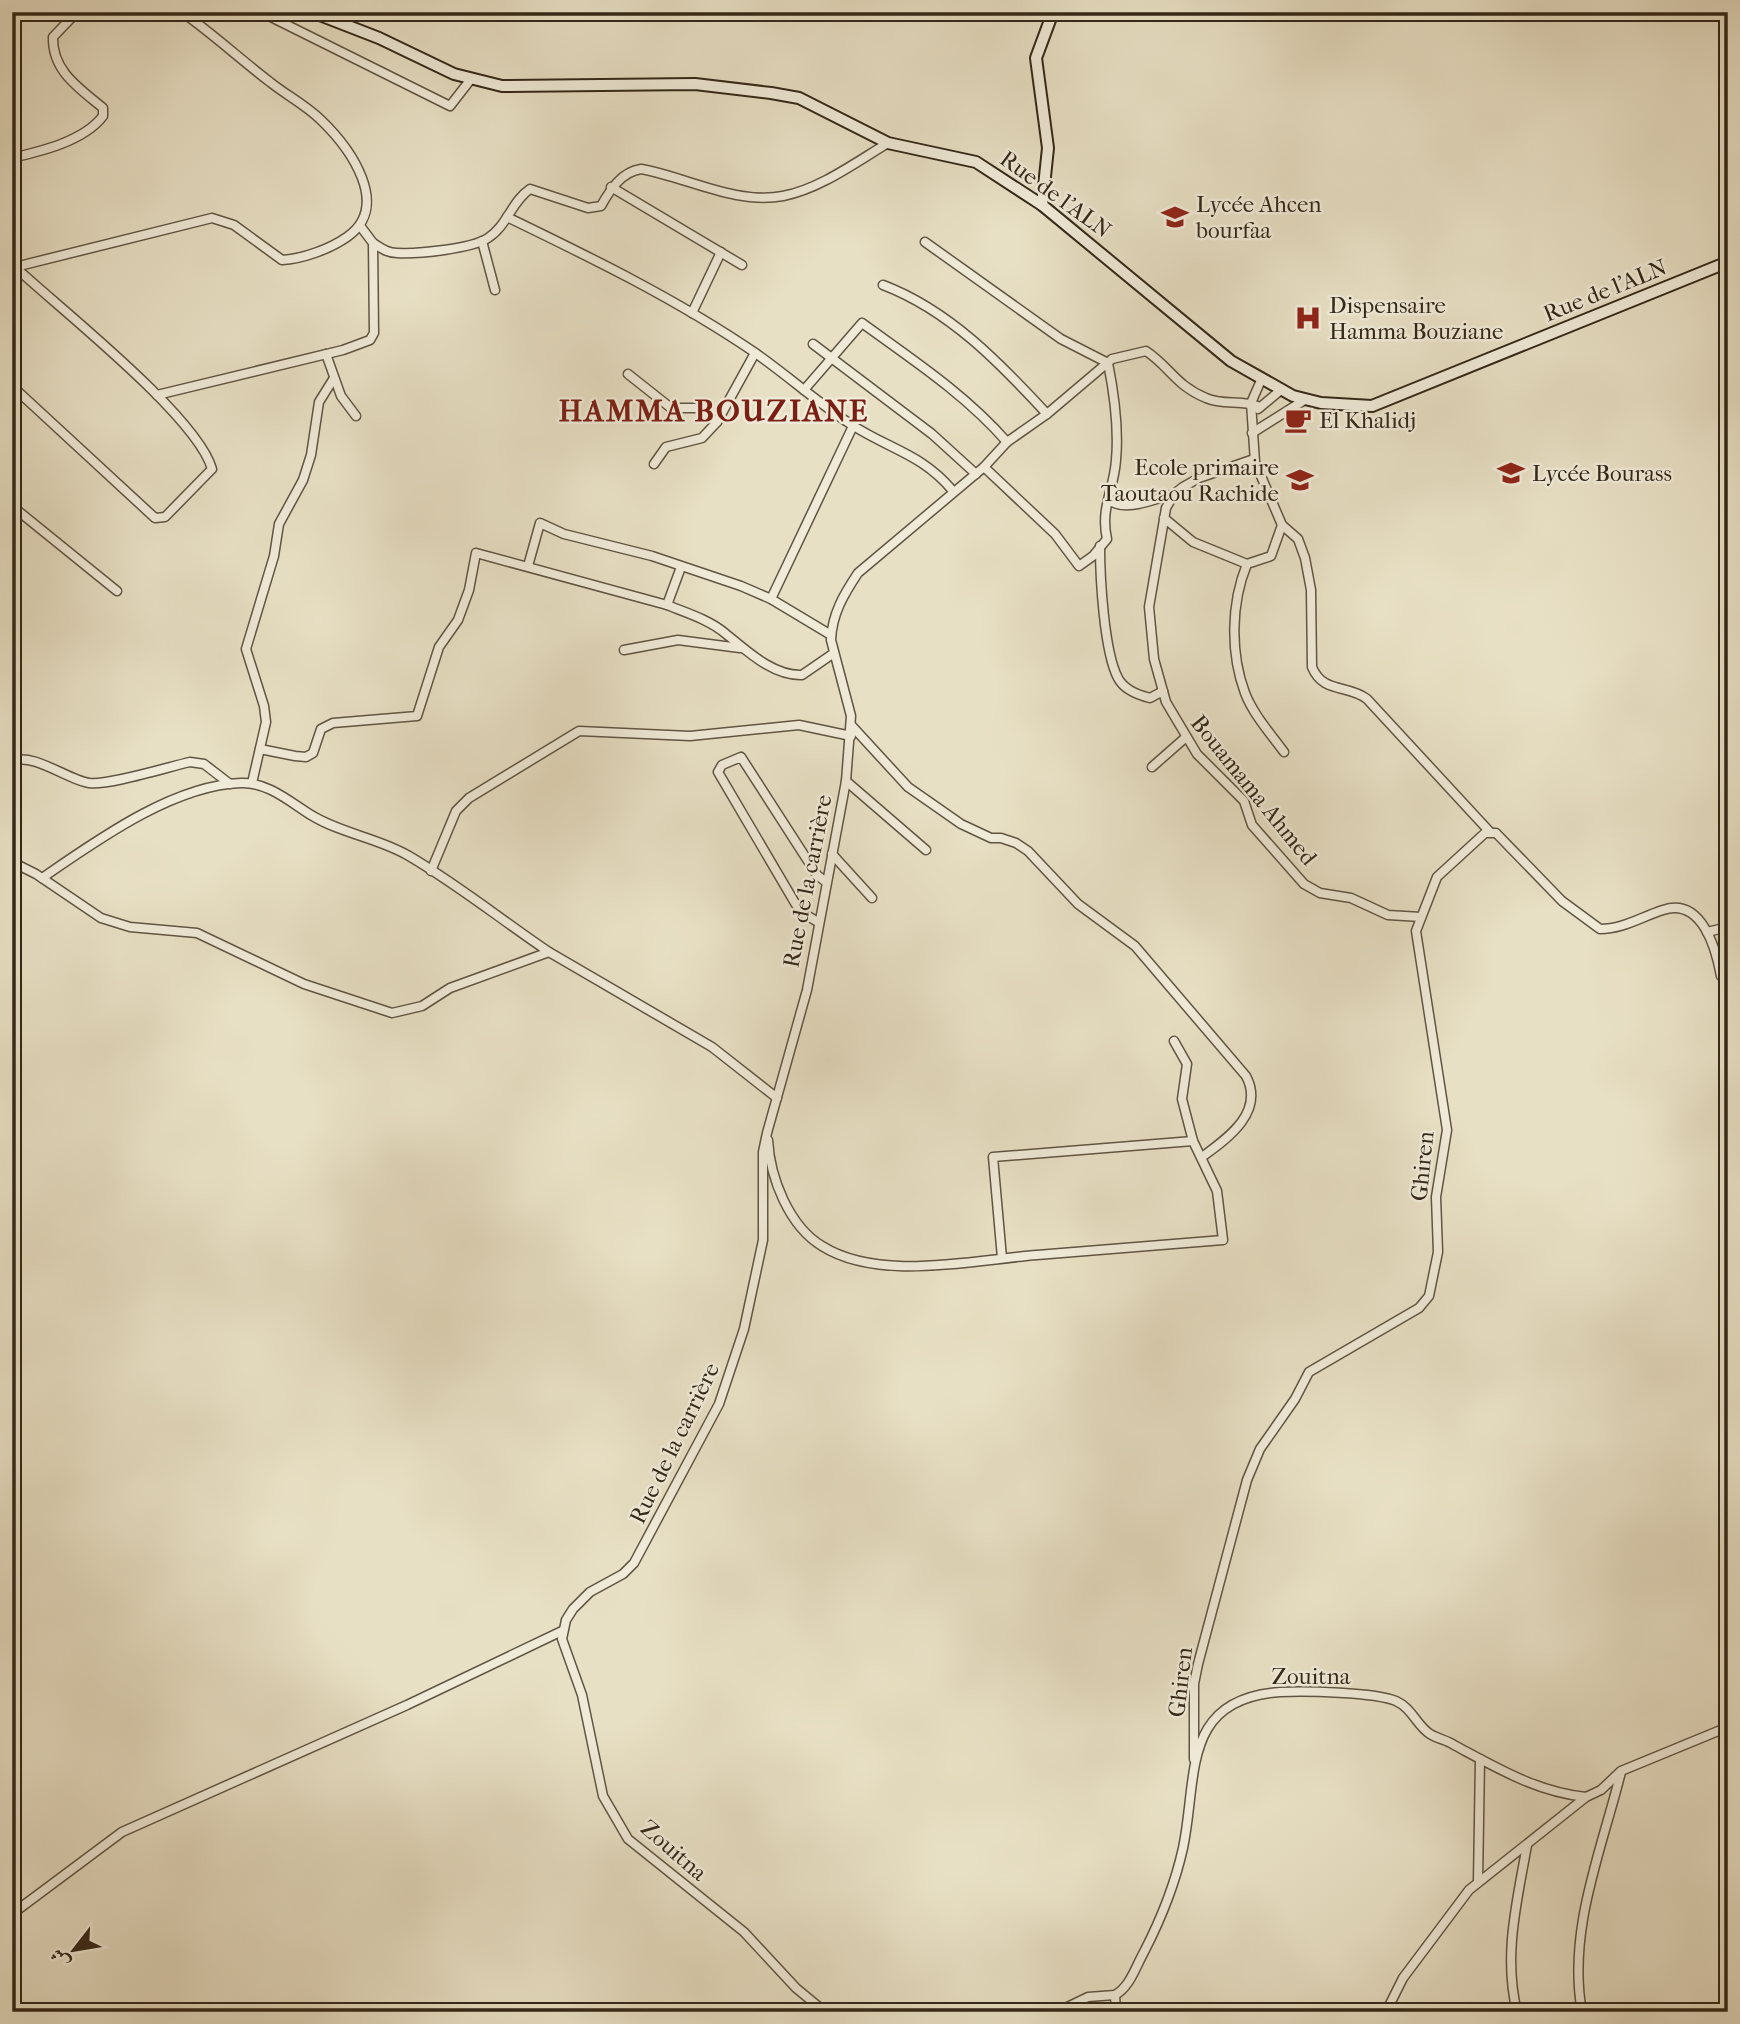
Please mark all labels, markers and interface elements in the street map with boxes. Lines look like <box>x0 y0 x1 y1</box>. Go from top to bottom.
street label: Rue de l'ALN <box>995 145 1117 244</box>
place label: Lycée Ahcen bourfaa <box>1195 191 1322 244</box>
school or university icon: Lycée Ahcen bourfaa <box>1160 202 1190 232</box>
street label: Rue de l'ALN <box>1539 253 1671 327</box>
place label: Dispensaire Hamma Bouziane <box>1329 292 1503 345</box>
hospital icon: Dispensaire Hamma Bouziane <box>1293 303 1323 333</box>
district label: HAMMA BOUZIANE <box>559 394 869 429</box>
cafe icon: El Khalidj <box>1283 405 1313 435</box>
place label: El Khalidj <box>1319 407 1416 434</box>
place label: Ecole primaire Taoutaou Rachide <box>1101 454 1279 507</box>
school or university icon: Lycée Bourass <box>1496 458 1526 488</box>
place label: Lycée Bourass <box>1532 460 1672 487</box>
school or university icon: Ecole primaire Taoutaou Rachide <box>1285 465 1315 495</box>
street label: Bouamama Ahmed <box>1185 710 1323 871</box>
street label: Rue de la carrière <box>777 792 838 970</box>
street label: Ghiren <box>1405 1129 1440 1202</box>
street label: Rue de la carrière <box>624 1358 725 1528</box>
street label: Ghiren <box>1163 1645 1198 1719</box>
street label: Zouitna <box>1272 1663 1351 1690</box>
street label: Zouitna <box>635 1814 713 1887</box>
north arrow <box>38 1916 108 1986</box>
text: ش <box>46 1944 75 1972</box>

